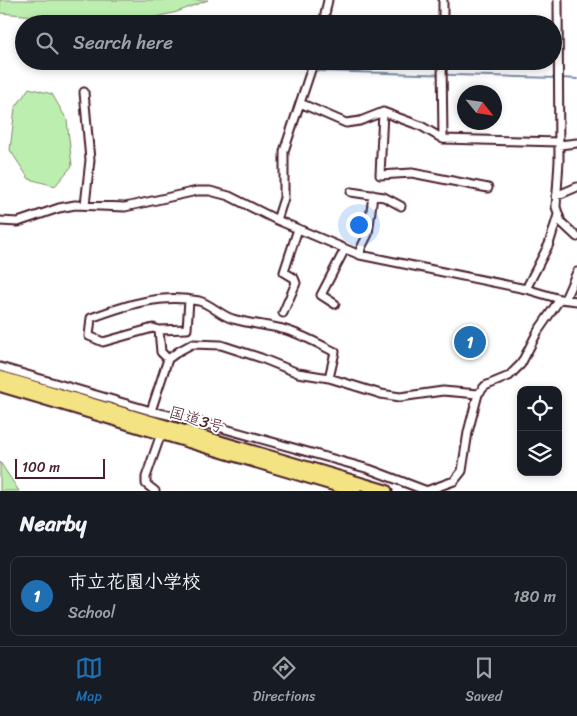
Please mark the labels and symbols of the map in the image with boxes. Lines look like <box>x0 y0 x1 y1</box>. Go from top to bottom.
north arrow <box>457 85 502 130</box>
your location <box>346 212 372 238</box>
pin: 1 <box>454 323 486 361</box>
street label: 国道3号 <box>165 397 228 442</box>
scale bar <box>15 456 105 479</box>

